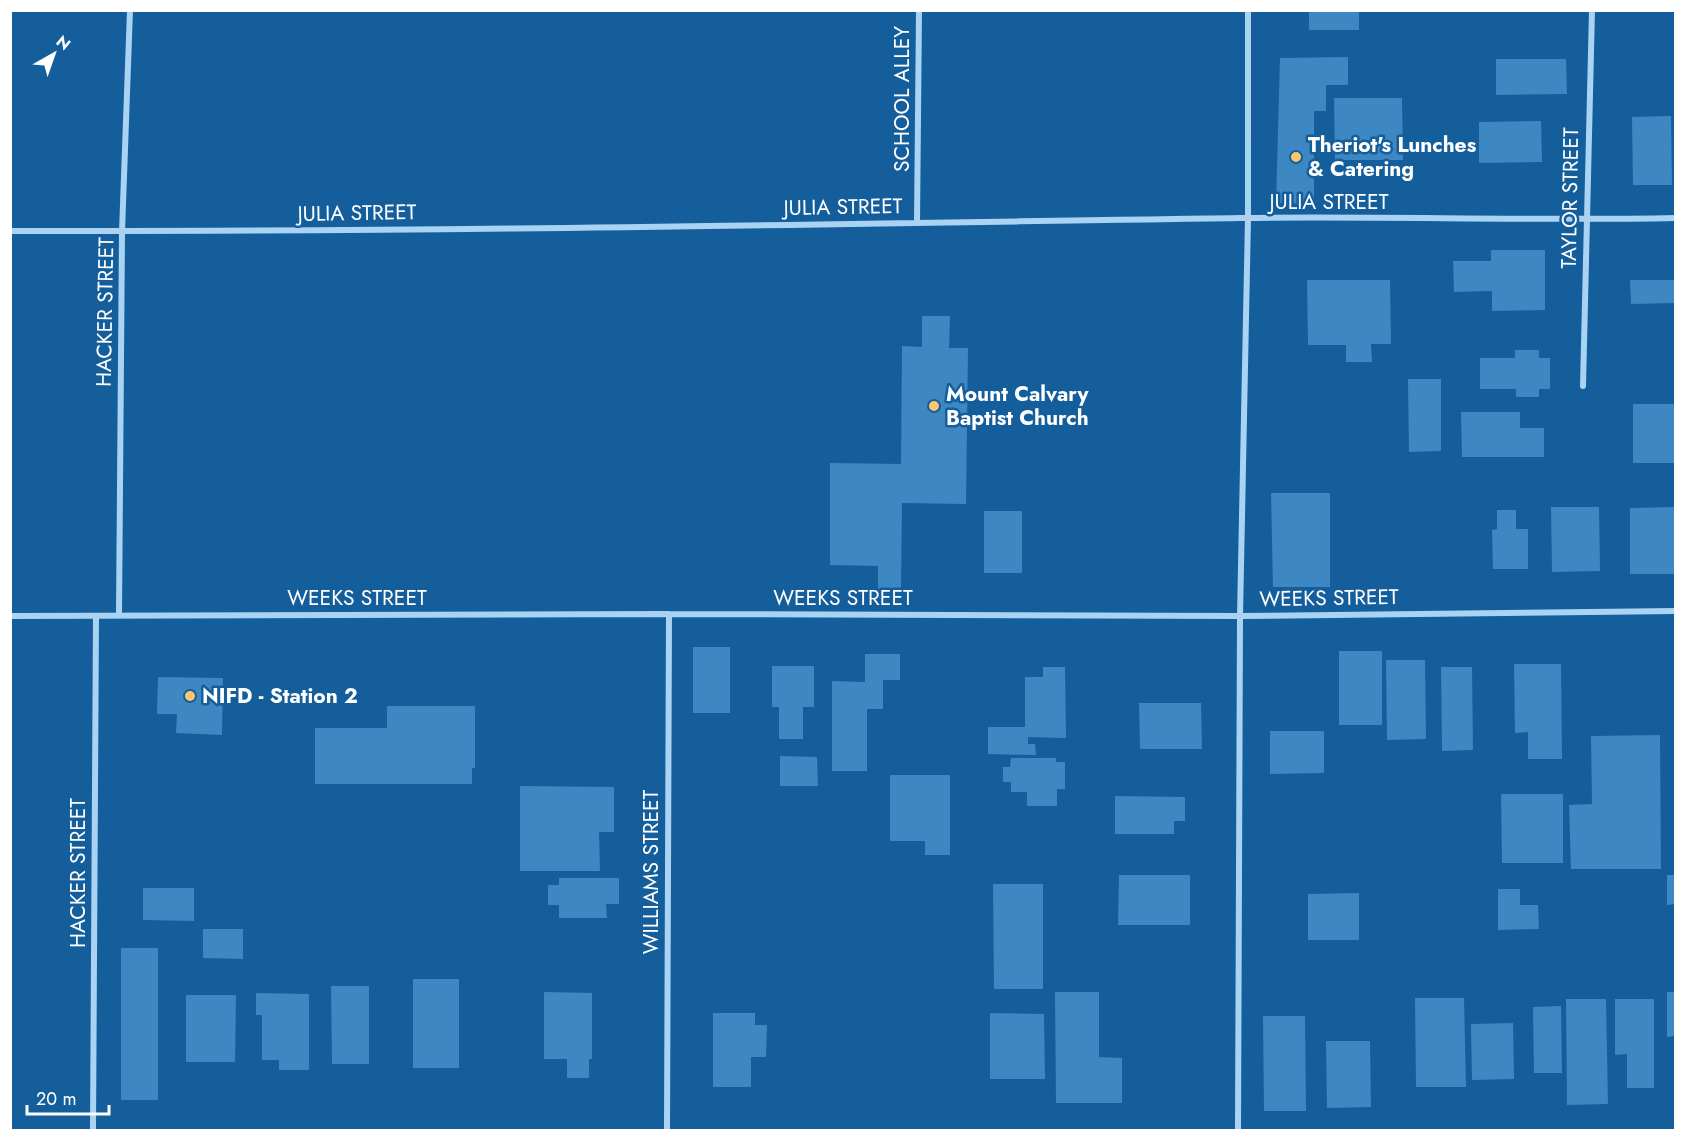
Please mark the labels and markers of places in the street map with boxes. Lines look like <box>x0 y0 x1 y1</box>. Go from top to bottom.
place label: Theriot's Lunches & Catering <box>1308 130 1477 184</box>
marker: Theriot's Lunches & Catering <box>1289 150 1303 164</box>
place label: Mount Calvary Baptist Church <box>946 379 1090 433</box>
marker: Mount Calvary Baptist Church <box>927 399 941 413</box>
place label: NIFD - Station 2 <box>202 681 358 711</box>
marker: NIFD - Station 2 <box>183 689 197 703</box>

